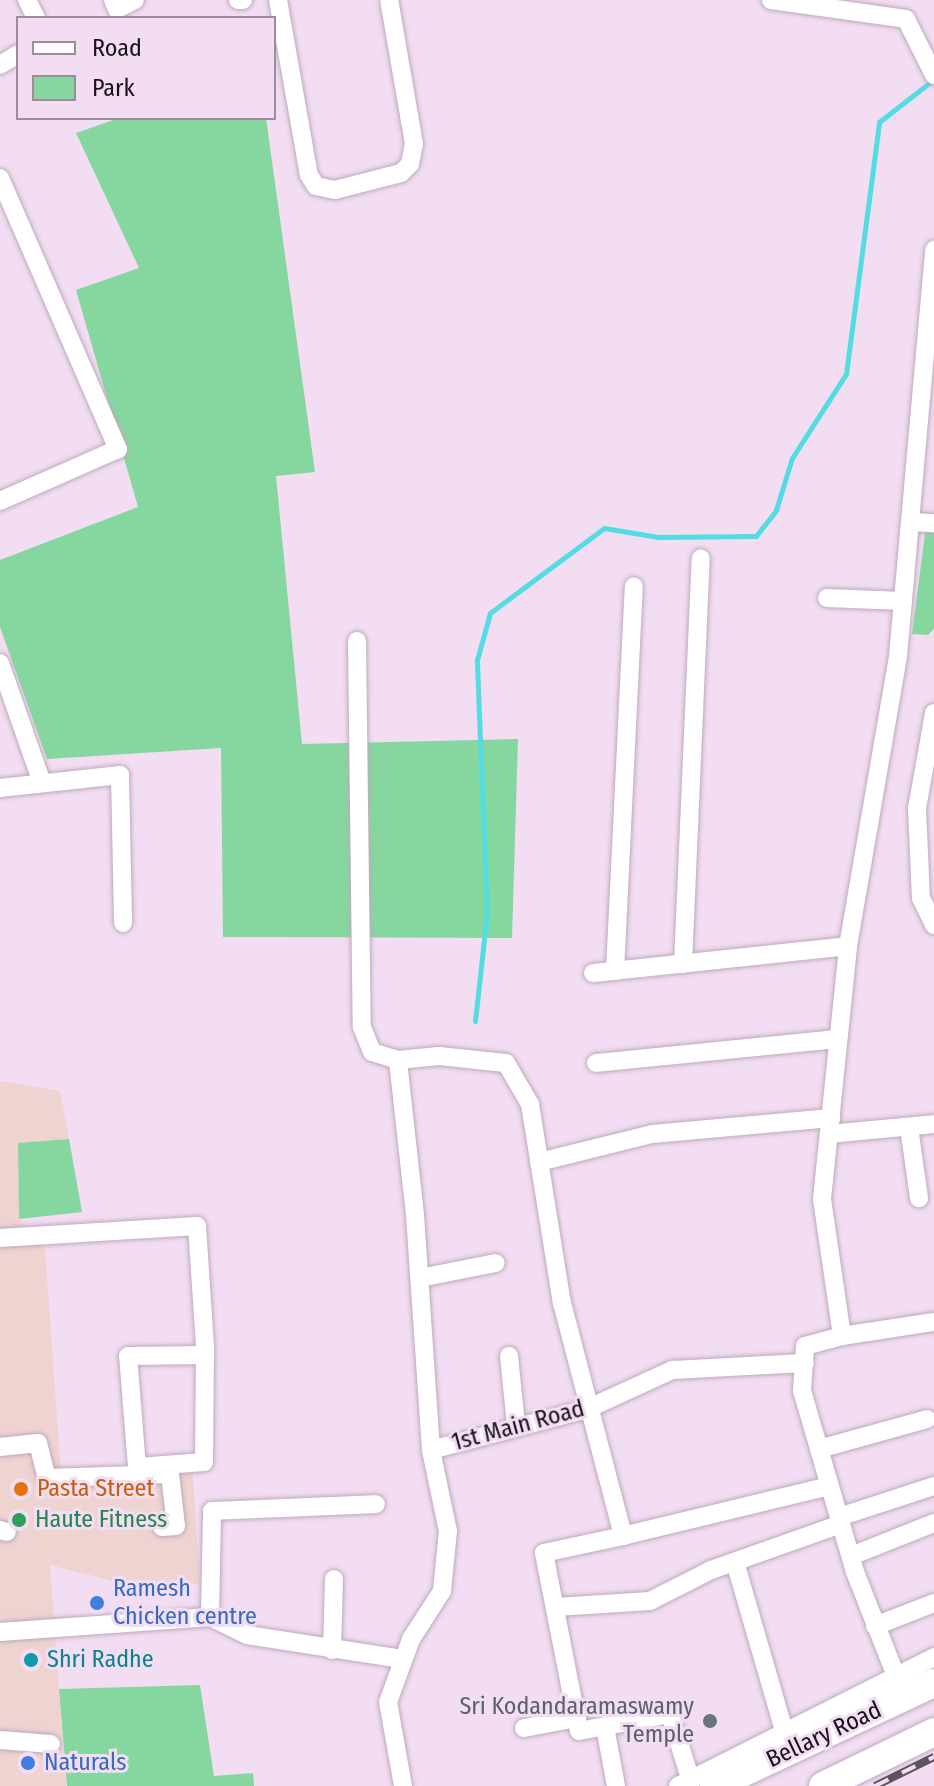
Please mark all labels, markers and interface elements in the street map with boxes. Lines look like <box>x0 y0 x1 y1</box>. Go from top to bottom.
legend <box>16 16 276 120</box>
text: Road <box>92 34 142 62</box>
text: Park <box>92 74 135 102</box>
street label: 1st Main Road <box>449 1394 587 1458</box>
place label: Pasta Street <box>37 1475 154 1503</box>
marker: Pasta Street <box>12 1480 30 1498</box>
place label: Haute Fitness <box>35 1506 167 1534</box>
marker: Haute Fitness <box>10 1511 28 1529</box>
place label: Ramesh Chicken centre <box>113 1575 257 1631</box>
marker: Ramesh Chicken centre <box>88 1594 106 1612</box>
place label: Shri Radhe <box>47 1646 154 1674</box>
marker: Shri Radhe <box>22 1651 40 1669</box>
place label: Sri Kodandaramaswamy Temple <box>459 1693 694 1749</box>
street label: Bellary Road <box>762 1696 886 1774</box>
marker: Sri Kodandaramaswamy Temple <box>701 1712 719 1730</box>
place label: Naturals <box>44 1749 126 1777</box>
marker: Naturals <box>19 1754 37 1772</box>

